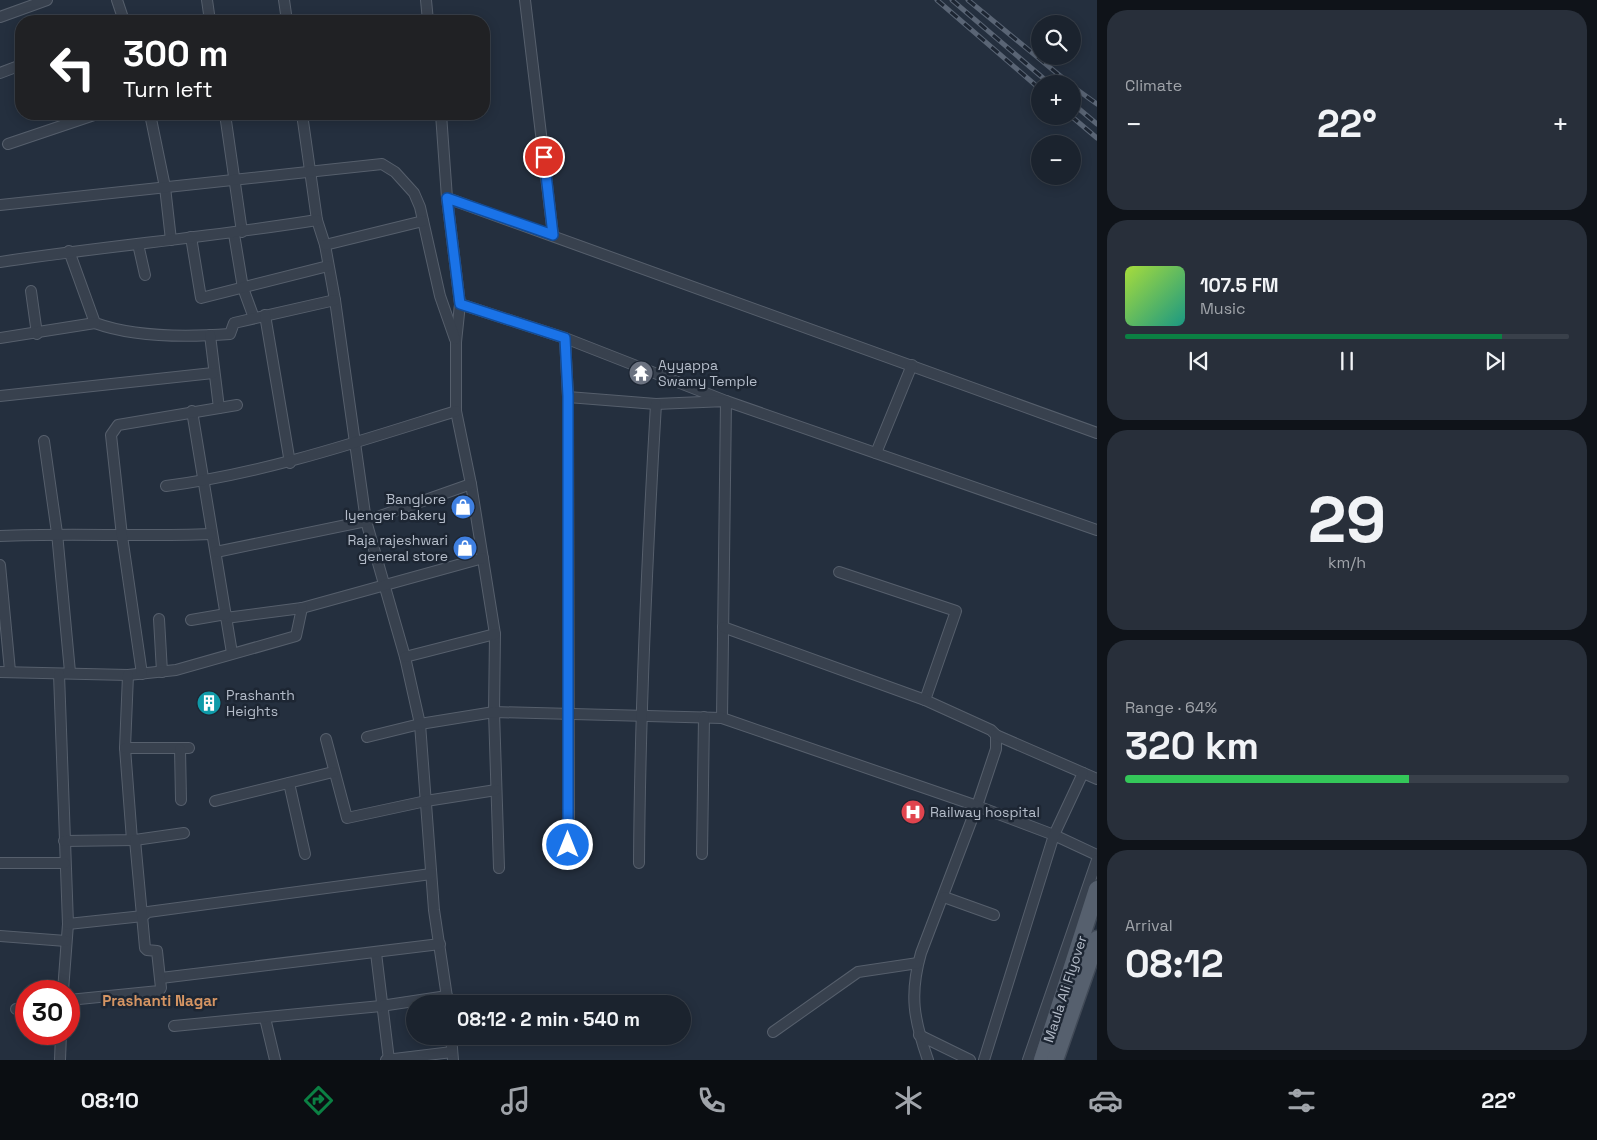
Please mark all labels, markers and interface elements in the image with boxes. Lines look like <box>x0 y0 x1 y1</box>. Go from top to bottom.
map controls <box>1031 15 1081 185</box>
button: search <box>1031 15 1081 65</box>
text: 300 m <box>123 32 228 76</box>
icon: left <box>40 35 105 100</box>
text: Turn left <box>123 75 213 103</box>
button: + <box>1031 75 1081 125</box>
text: Climate <box>1125 75 1182 96</box>
text: 22° <box>1317 100 1377 148</box>
text: − <box>1125 106 1142 142</box>
text: + <box>1552 106 1569 142</box>
button: − <box>1031 135 1081 185</box>
pin <box>523 136 565 178</box>
icon: arrive <box>530 143 558 171</box>
text: 107.5 FM <box>1200 273 1279 298</box>
text: Music <box>1200 298 1246 319</box>
icon: previous <box>1185 347 1213 375</box>
icon: pause <box>1333 347 1361 375</box>
icon: next <box>1481 347 1509 375</box>
place label: Ayyappa Swamy Temple <box>658 356 757 390</box>
temple icon: Ayyappa Swamy Temple <box>628 360 654 386</box>
text: 29 <box>1308 478 1386 561</box>
place label: Banglore Iyenger bakery <box>345 490 446 524</box>
shop icon: Banglore Iyenger bakery <box>450 494 476 520</box>
place label: Raja rajeshwari general store <box>347 531 448 565</box>
shop icon: Raja rajeshwari general store <box>452 535 478 561</box>
text: km/h <box>1328 552 1366 573</box>
place label: Prashanth Heights <box>226 686 295 720</box>
building icon: Prashanth Heights <box>196 690 222 716</box>
text: Range · 64% <box>1125 697 1217 718</box>
text: 320 km <box>1125 722 1259 770</box>
hospital icon: Railway hospital <box>900 799 926 825</box>
place label: Railway hospital <box>930 803 1040 821</box>
position arrow <box>541 818 593 870</box>
text: Arrival <box>1125 915 1173 936</box>
street label: Maula Ali Flyover <box>1039 933 1091 1045</box>
text: 08:12 <box>1125 940 1224 988</box>
speed limit sign: 30 <box>15 980 80 1045</box>
district label: Prashanti Nagar <box>102 991 218 1010</box>
text: 08:12 · 2 min · 540 m <box>457 1007 640 1032</box>
icon: directions <box>301 1083 336 1118</box>
icon: music <box>498 1083 533 1118</box>
icon: phone <box>694 1083 729 1118</box>
icon: climate <box>891 1083 926 1118</box>
icon: car <box>1088 1083 1123 1118</box>
icon: filters <box>1284 1083 1319 1118</box>
text: 08:10 <box>81 1086 139 1114</box>
text: 22° <box>1481 1086 1516 1114</box>

